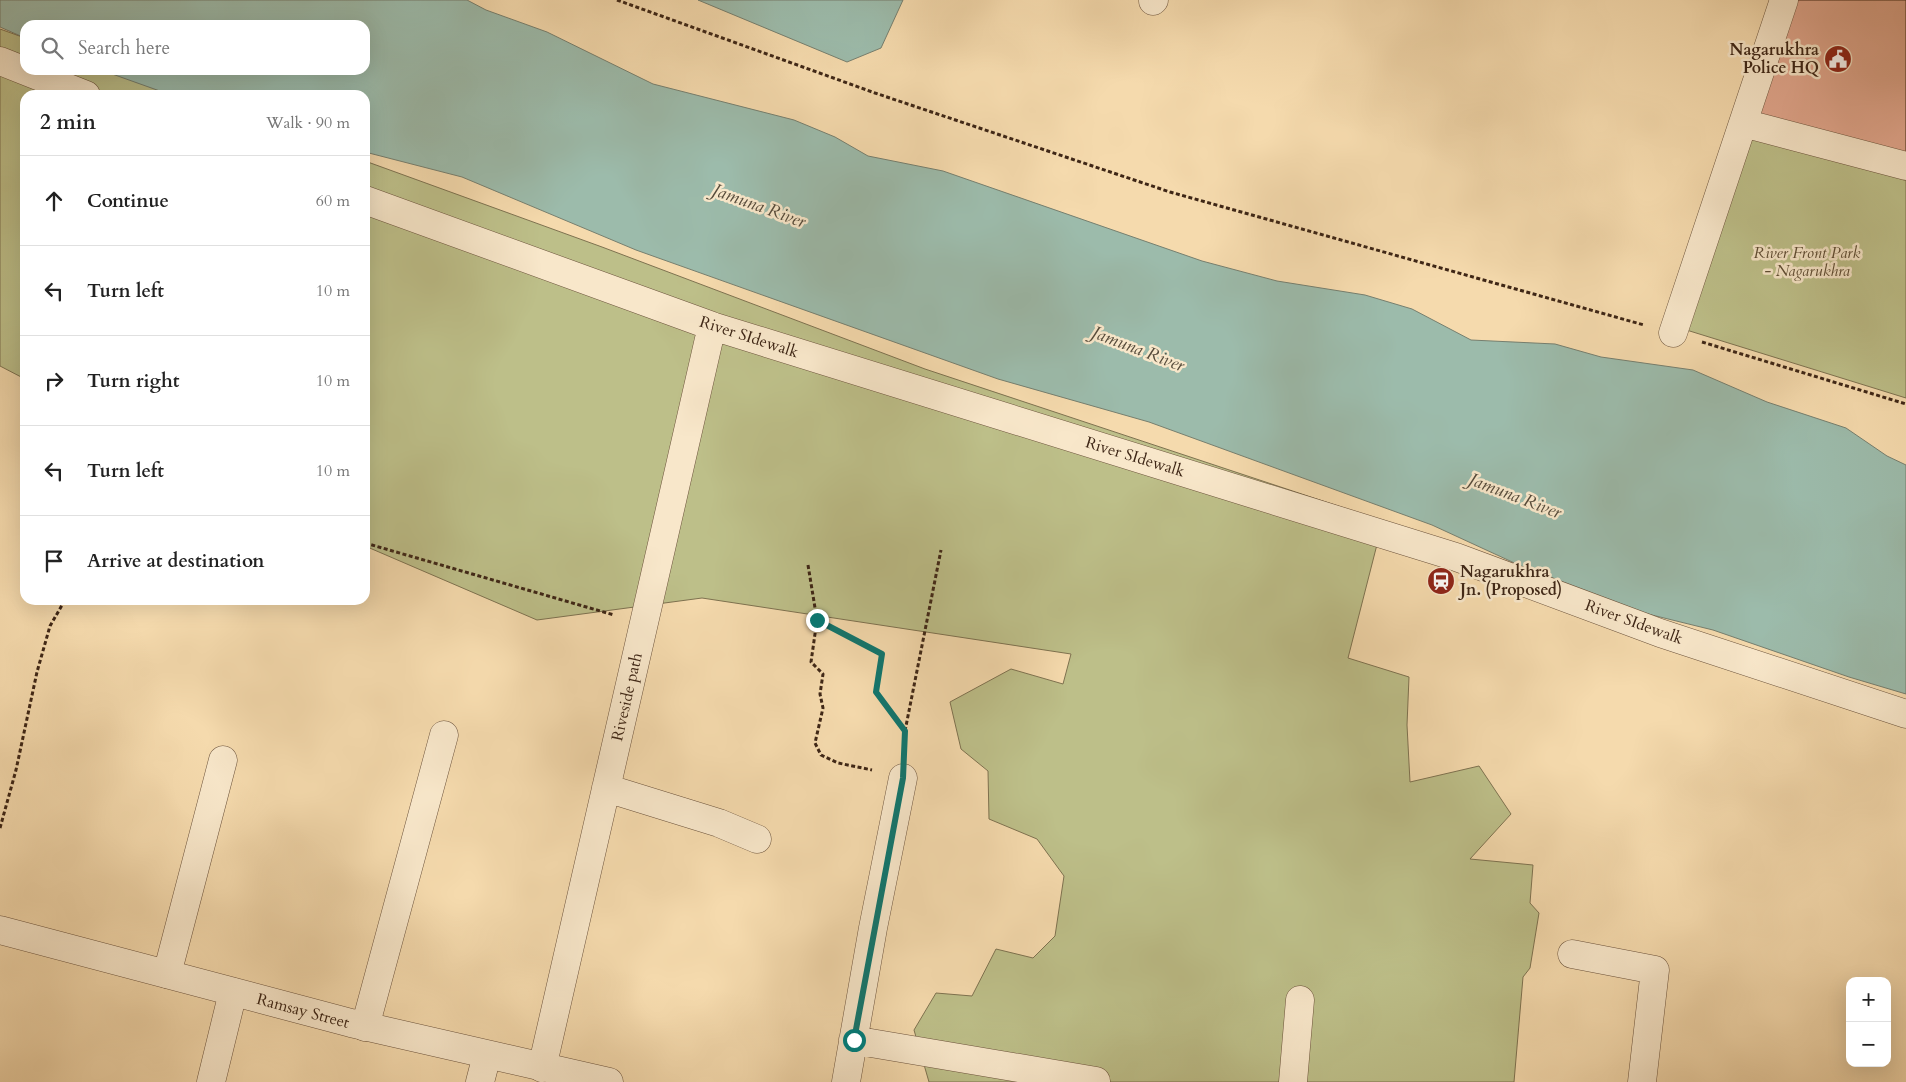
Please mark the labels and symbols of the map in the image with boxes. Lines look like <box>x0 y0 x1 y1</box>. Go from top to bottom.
place label: Nagarukhra Police HQ <box>1730 39 1819 79</box>
public building icon: Nagarukhra Police HQ <box>1823 44 1853 74</box>
water label: Jamuna River <box>705 176 810 235</box>
park label: River Front Park - Nagarukhra <box>1753 242 1861 282</box>
street label: River SIdewalk <box>697 311 802 363</box>
water label: Jamuna River <box>1084 318 1189 379</box>
street label: River SIdewalk <box>1083 431 1188 483</box>
water label: Jamuna River <box>1461 465 1566 526</box>
place label: Nagarukhra Jn. (Proposed) <box>1458 561 1562 601</box>
station icon: Nagarukhra Jn. (Proposed) <box>1426 566 1456 596</box>
street label: River SIdewalk <box>1582 594 1686 650</box>
route end <box>806 609 829 632</box>
street label: Riveside path <box>606 650 648 743</box>
street label: Ramsay Street <box>254 988 352 1034</box>
route start <box>843 1029 866 1052</box>

